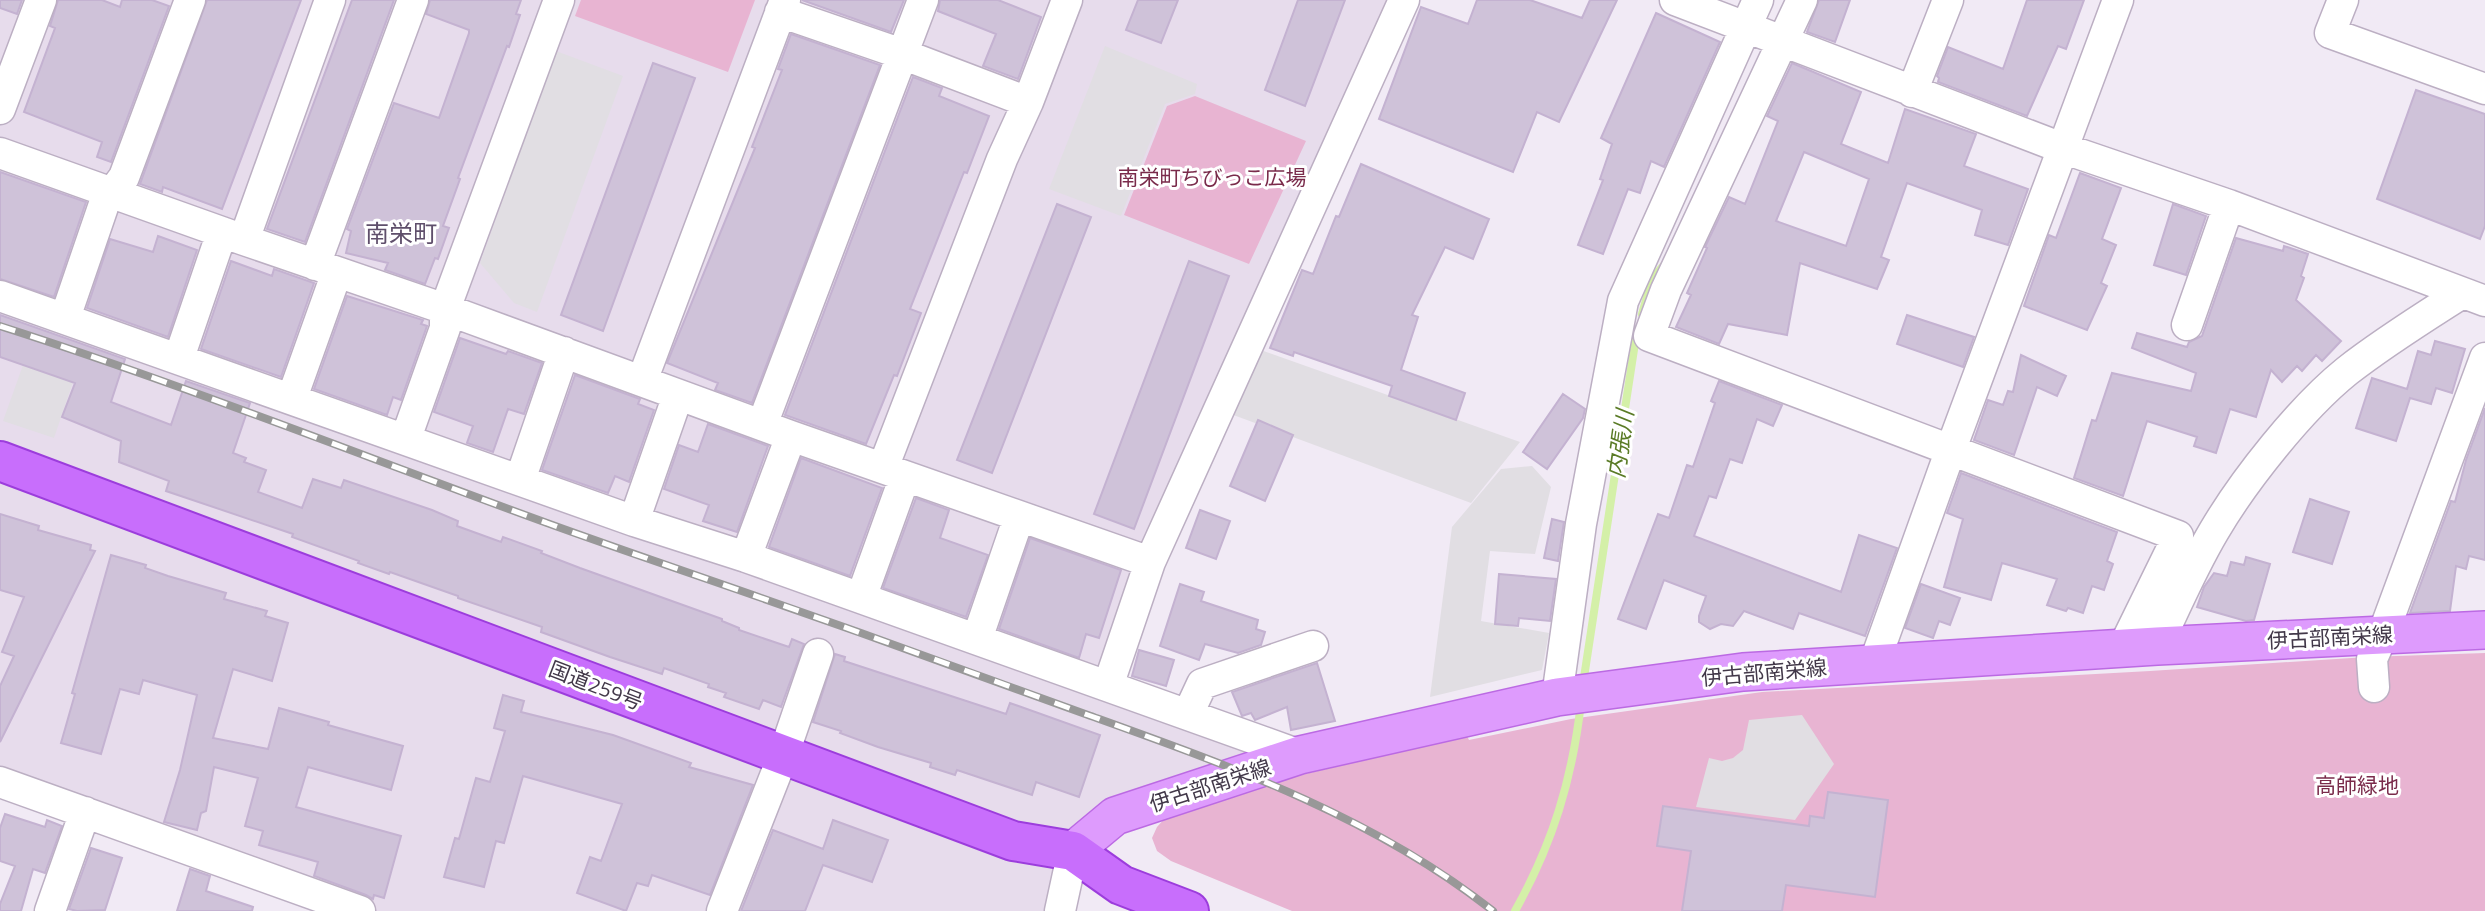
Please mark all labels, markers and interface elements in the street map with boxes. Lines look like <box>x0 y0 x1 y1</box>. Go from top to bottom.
park label: 南栄町ちびっこ広場 <box>1118 161 1307 193</box>
district label: 南栄町 <box>365 215 437 251</box>
water label: 内張川 <box>1598 404 1643 481</box>
street label: 伊古部南栄線 <box>2266 618 2394 656</box>
street label: 伊古部南栄線 <box>1700 651 1828 693</box>
street label: 国道259号 <box>544 652 648 718</box>
street label: 伊古部南栄線 <box>1145 750 1275 820</box>
park label: 高師緑地 <box>2315 769 2399 801</box>

